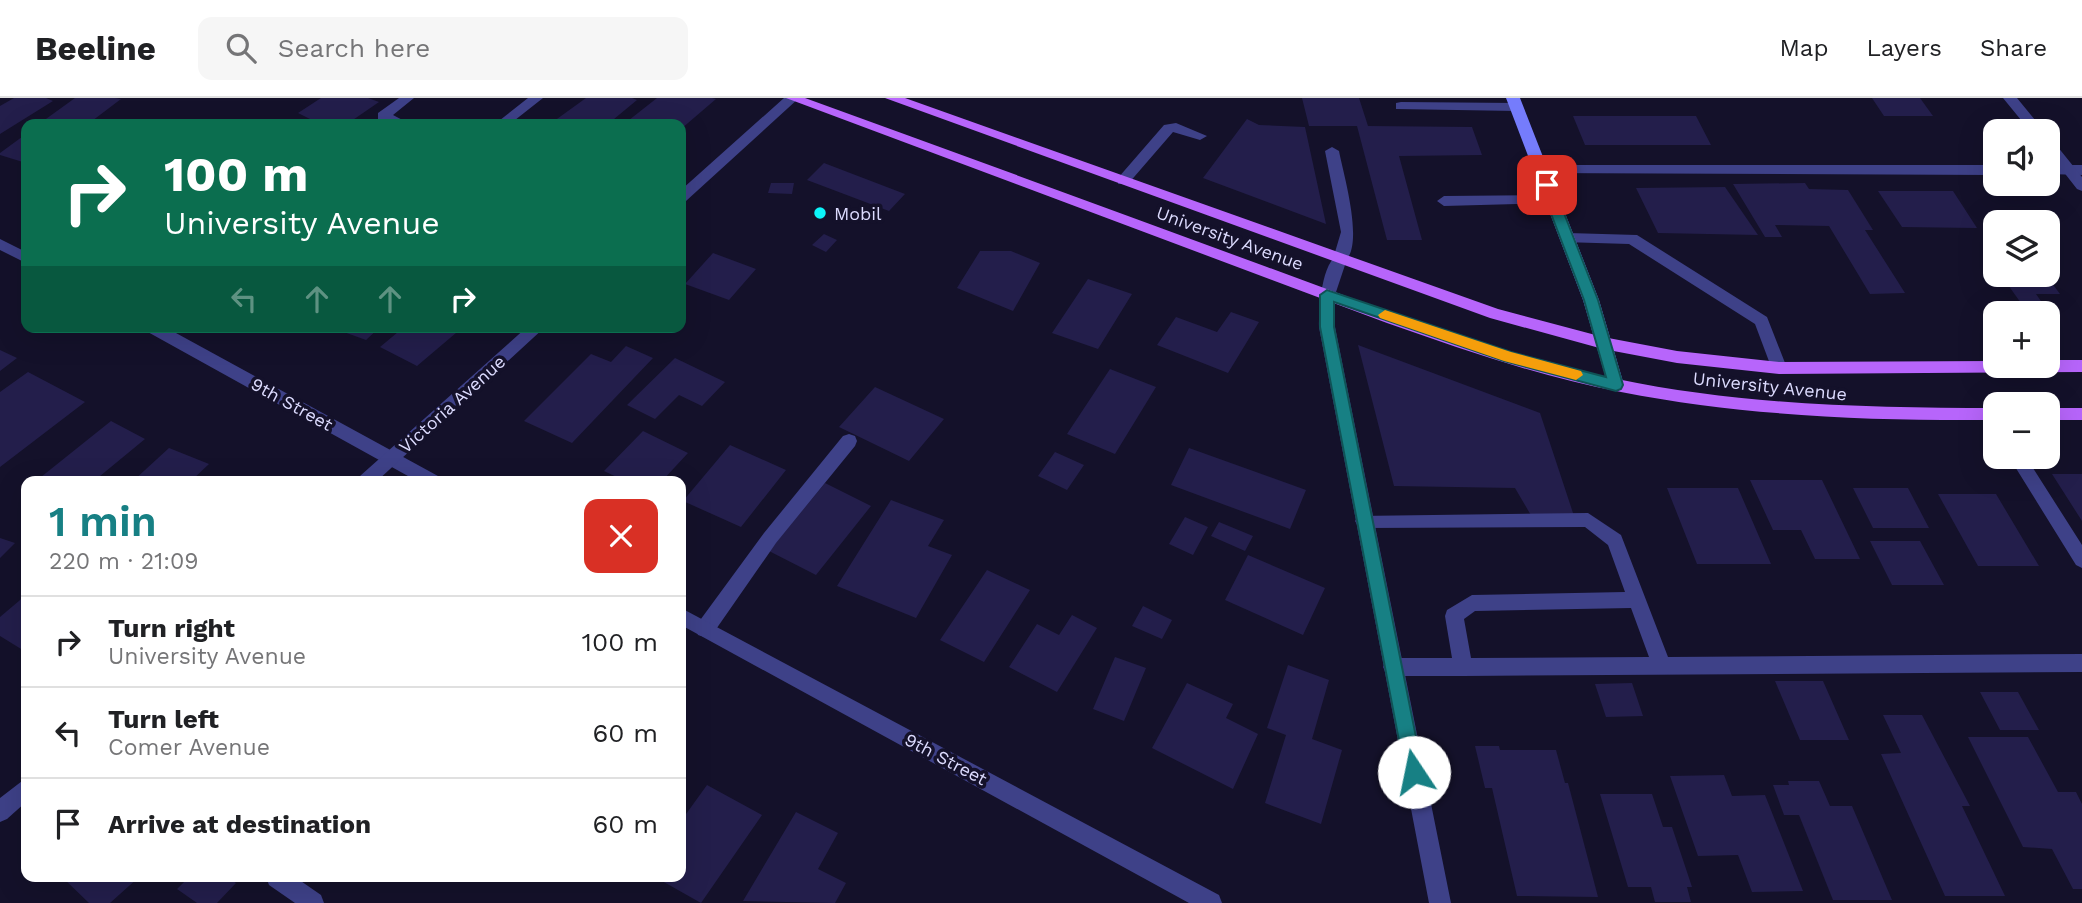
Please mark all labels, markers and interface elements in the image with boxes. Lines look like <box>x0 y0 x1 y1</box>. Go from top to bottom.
search box <box>198 17 688 80</box>
text: Beeline <box>35 29 156 68</box>
icon: search <box>222 29 260 67</box>
text: Search here <box>278 33 430 63</box>
text: Map <box>1780 34 1828 62</box>
text: Layers <box>1866 34 1942 62</box>
text: Share <box>1980 34 2047 62</box>
map controls <box>1983 119 2060 469</box>
button: sound <box>1983 119 2060 196</box>
text: 100 m <box>164 145 308 203</box>
icon: right <box>49 147 140 238</box>
pin <box>1517 155 1577 215</box>
icon: arrive <box>1528 166 1566 204</box>
street label: University Avenue <box>1154 202 1306 274</box>
place label: Mobil <box>834 203 882 224</box>
text: University Avenue <box>164 204 440 242</box>
marker: Mobil <box>812 205 828 221</box>
button: layers <box>1983 210 2060 287</box>
icon: left <box>225 280 263 318</box>
icon: ahead <box>298 280 336 318</box>
icon: ahead <box>371 280 409 318</box>
icon: right <box>444 280 482 318</box>
button: + <box>1983 301 2060 378</box>
street label: Victoria Avenue <box>394 351 510 457</box>
street label: University Avenue <box>1692 367 1848 405</box>
street label: 9th Street <box>248 373 337 435</box>
button: − <box>1983 392 2060 469</box>
text: 1 min <box>49 497 157 546</box>
button: close <box>584 499 658 573</box>
text: 220 m · 21:09 <box>49 548 198 575</box>
text: Turn right <box>108 613 235 643</box>
icon: right <box>49 623 87 661</box>
text: 100 m <box>582 627 658 657</box>
text: University Avenue <box>108 643 306 670</box>
text: Turn left <box>108 704 219 734</box>
icon: left <box>49 714 87 752</box>
text: 60 m <box>592 718 658 748</box>
street label: 9th Street <box>901 729 991 790</box>
text: Comer Avenue <box>108 734 270 761</box>
position arrow <box>1377 735 1451 809</box>
icon: arrive <box>49 805 87 843</box>
text: Arrive at destination <box>108 809 371 839</box>
text: 60 m <box>592 809 658 839</box>

